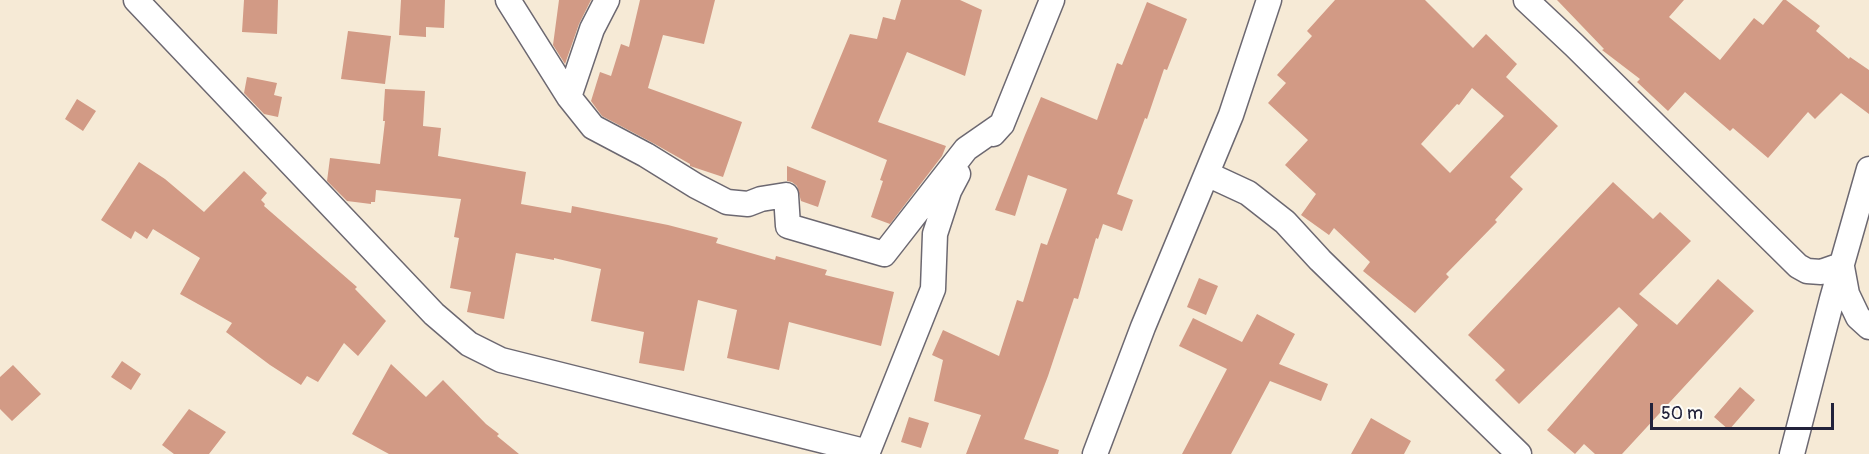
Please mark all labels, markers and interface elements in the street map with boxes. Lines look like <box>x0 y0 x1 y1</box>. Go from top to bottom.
scale bar <box>1653 391 1838 429</box>
text: 50 m <box>1661 402 1703 425</box>

